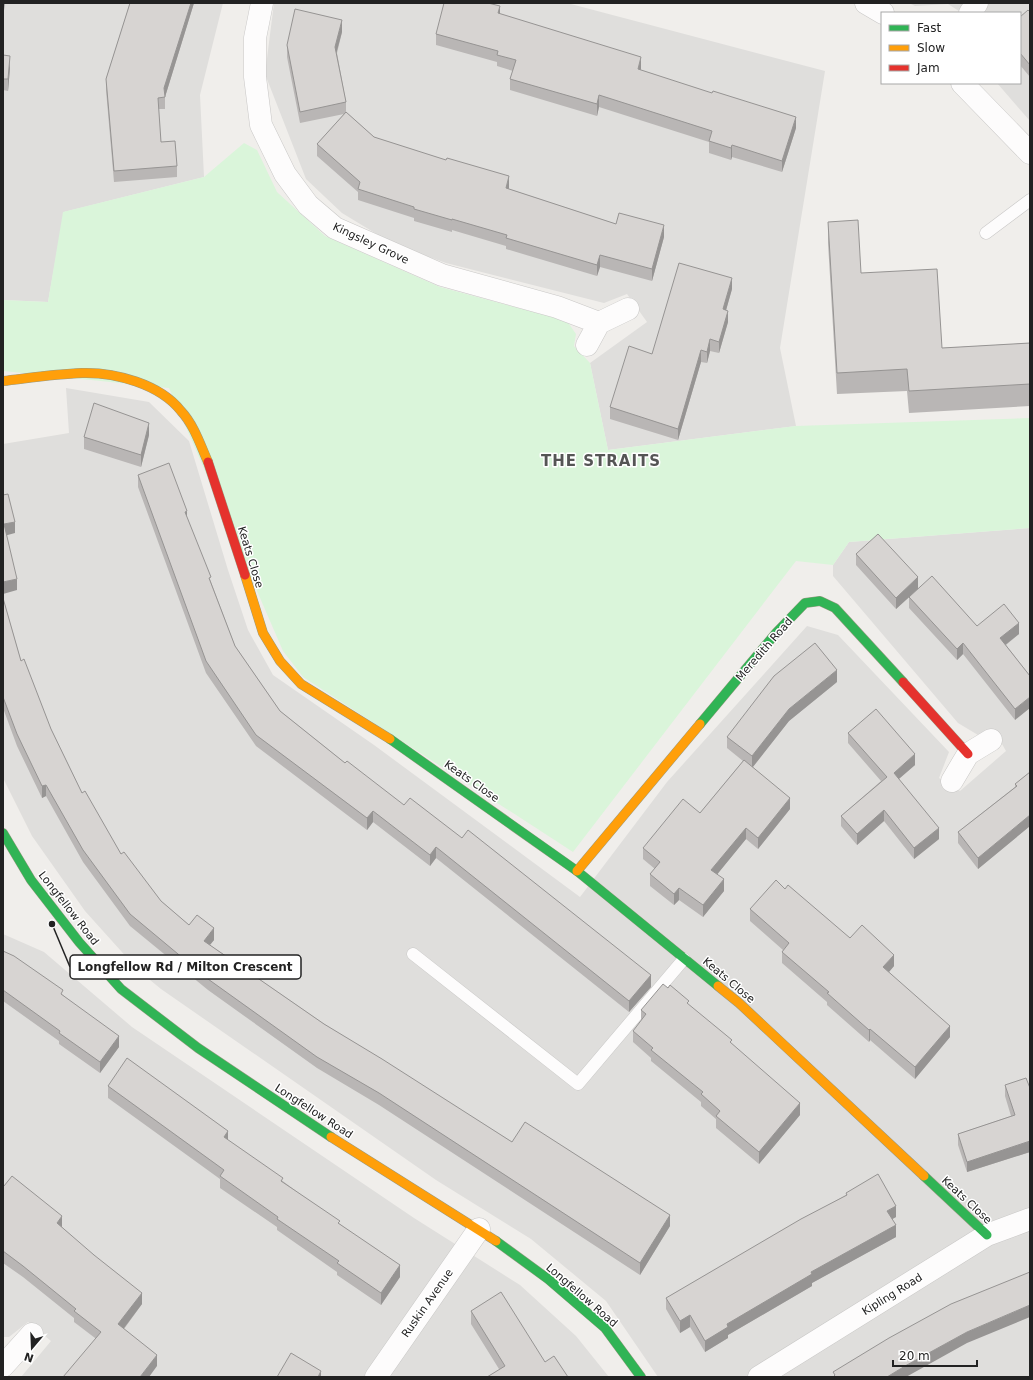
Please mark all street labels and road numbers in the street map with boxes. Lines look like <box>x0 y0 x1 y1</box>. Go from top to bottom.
street label: Kingsley Grove <box>331 220 411 267</box>
street label: Keats Close <box>235 525 266 590</box>
street label: Meredith Road <box>733 615 795 684</box>
street label: Keats Close <box>442 758 502 805</box>
street label: Longfellow Road <box>36 869 101 948</box>
street label: Keats Close <box>700 955 757 1006</box>
street label: Longfellow Road <box>272 1081 355 1141</box>
street label: Keats Close <box>939 1174 995 1227</box>
street label: Longfellow Road <box>543 1261 620 1330</box>
street label: Ruskin Avenue <box>399 1266 456 1340</box>
street label: Kipling Road <box>860 1271 925 1318</box>

